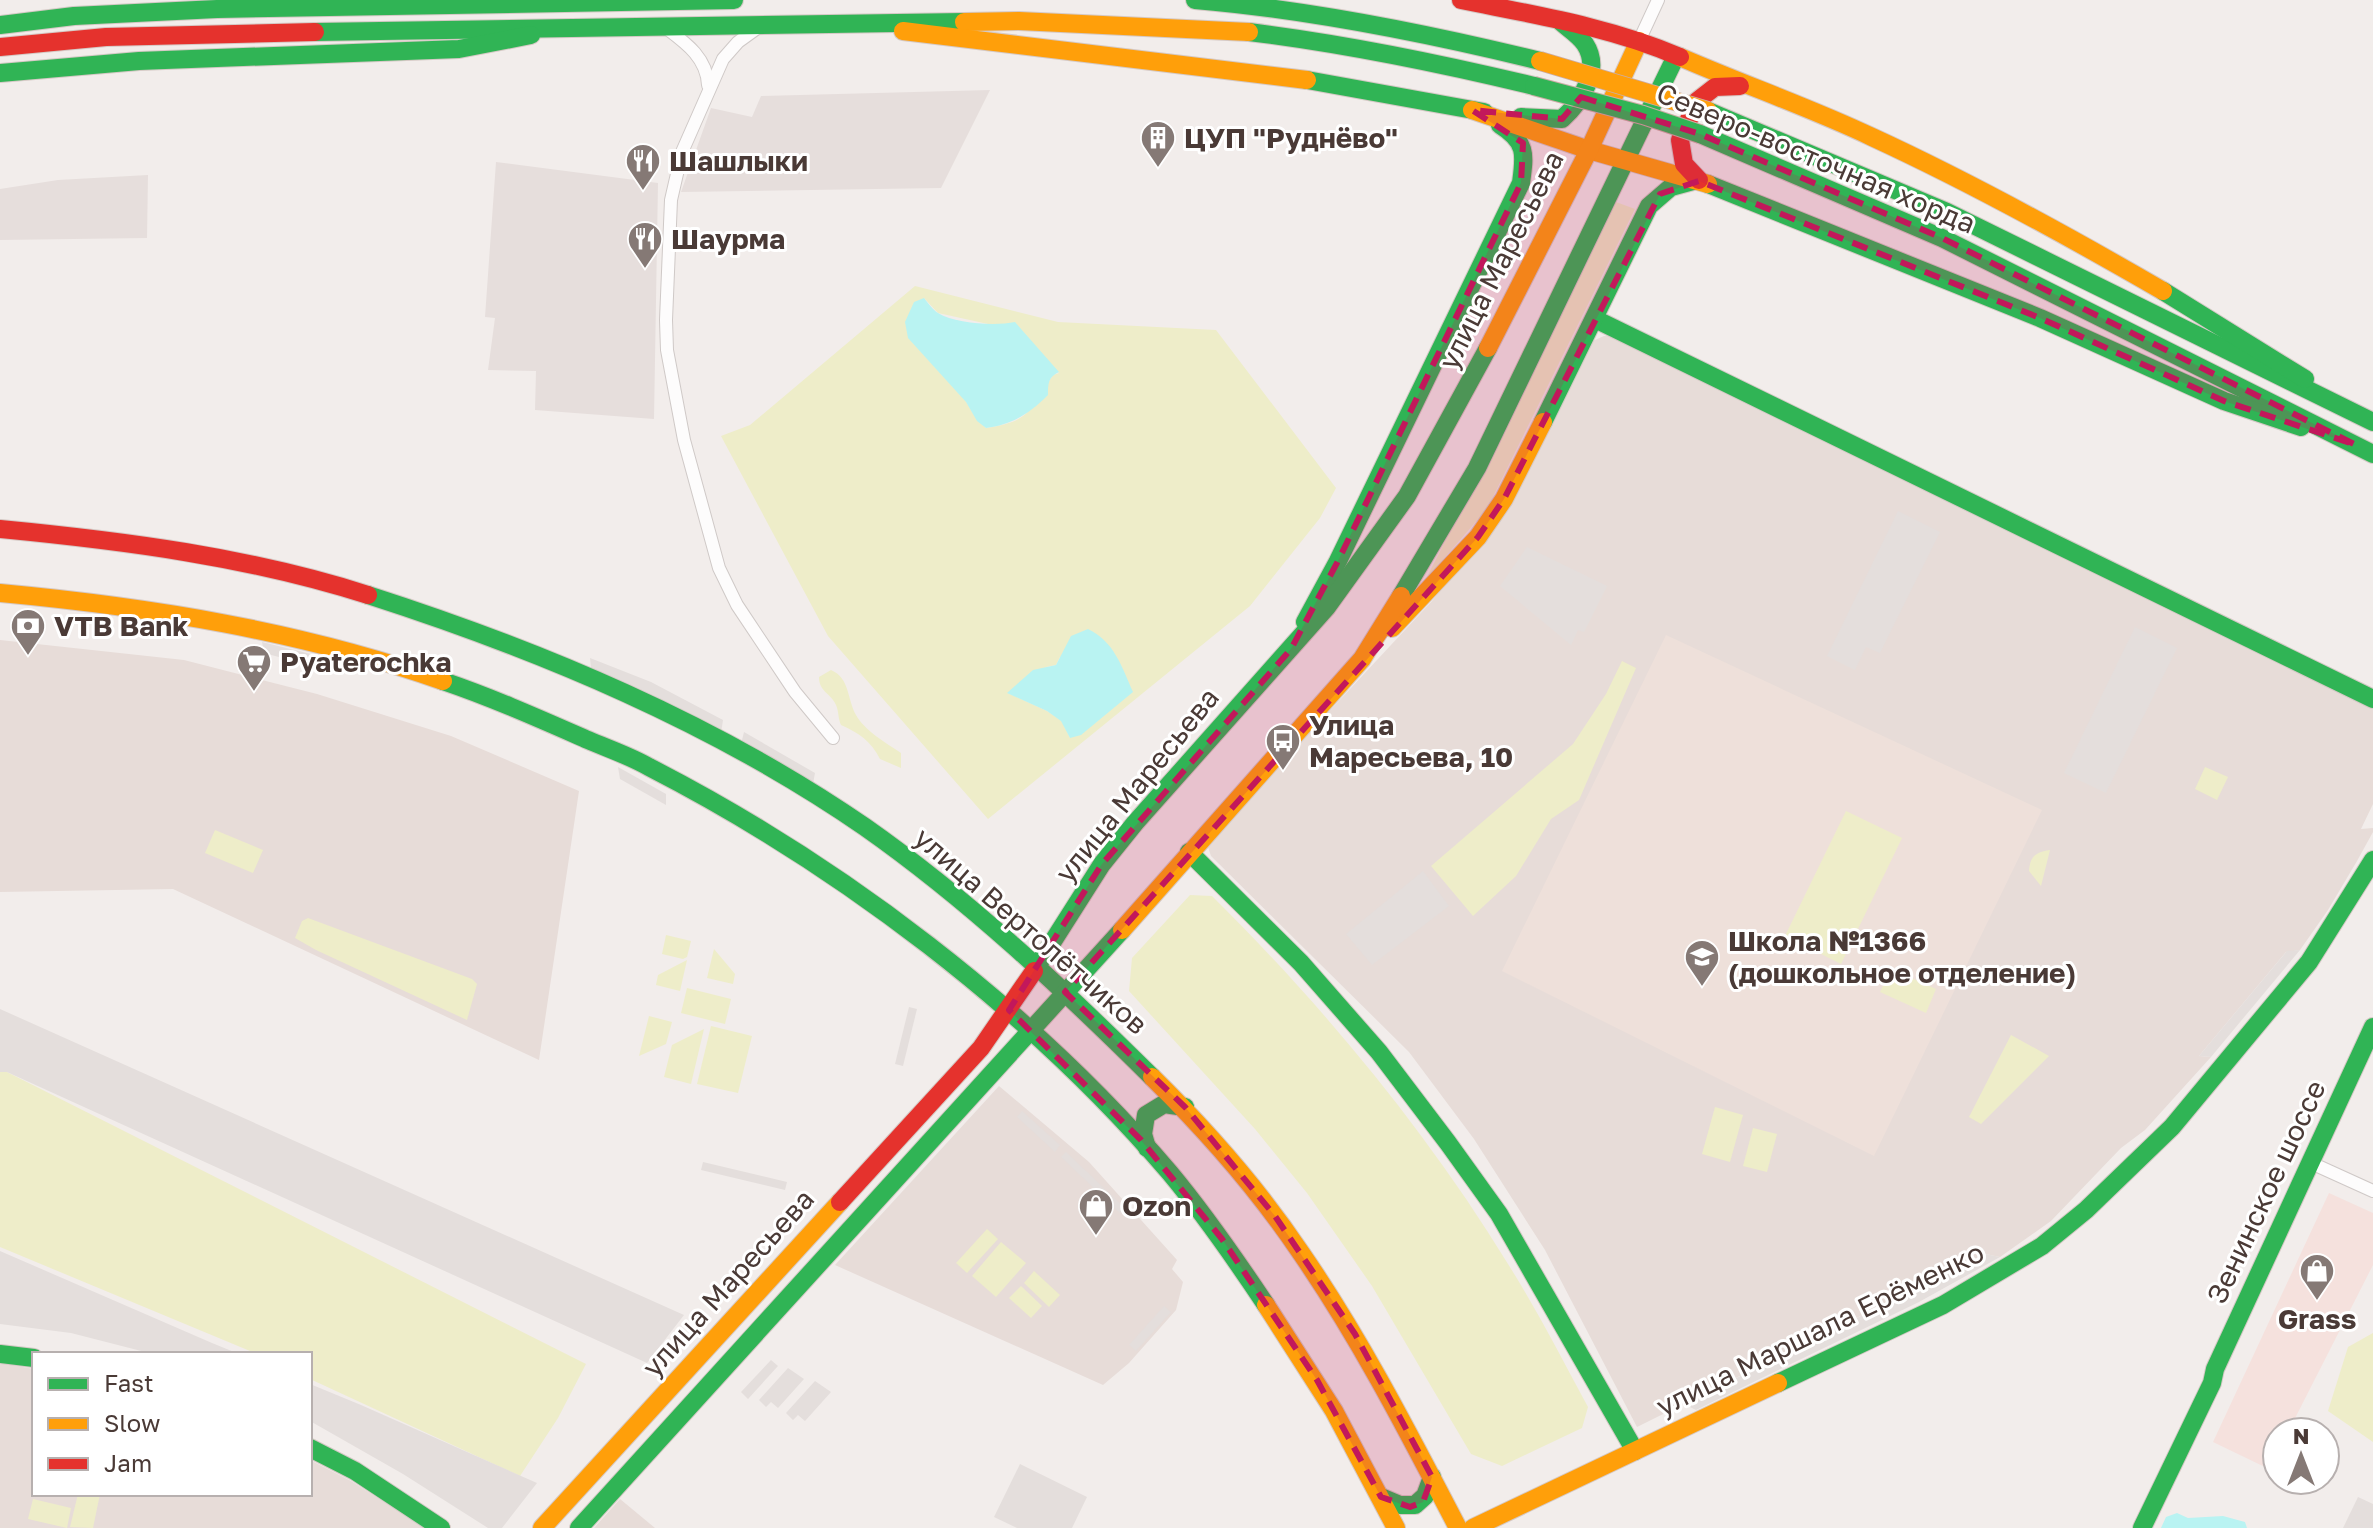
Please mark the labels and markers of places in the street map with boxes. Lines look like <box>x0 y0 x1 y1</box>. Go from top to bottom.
building icon: ЦУП "Руднёво" <box>1139 119 1177 169</box>
place label: ЦУП "Руднёво" <box>1184 121 1398 154</box>
restaurant icon: Шашлыки <box>624 142 662 192</box>
place label: Шашлыки <box>669 144 808 177</box>
restaurant icon: Шаурма <box>626 220 664 270</box>
place label: Шаурма <box>671 222 785 255</box>
bank icon: VTB Bank <box>9 607 47 657</box>
place label: VTB Bank <box>54 609 189 642</box>
supermarket icon: Pyaterochka <box>235 643 273 693</box>
place label: Pyaterochka <box>280 645 452 678</box>
place label: Улица Маресьева, 10 <box>1309 708 1513 773</box>
bus stop icon: Улица Маресьева, 10 <box>1264 722 1302 772</box>
place label: Школа №1366 (дошкольное отделение) <box>1728 924 2076 989</box>
school or university icon: Школа №1366 (дошкольное отделение) <box>1683 938 1721 988</box>
shop icon: Ozon <box>1077 1187 1115 1237</box>
place label: Ozon <box>1122 1189 1191 1222</box>
shop icon: Grass <box>2298 1252 2336 1302</box>
place label: Grass <box>2278 1302 2356 1335</box>

